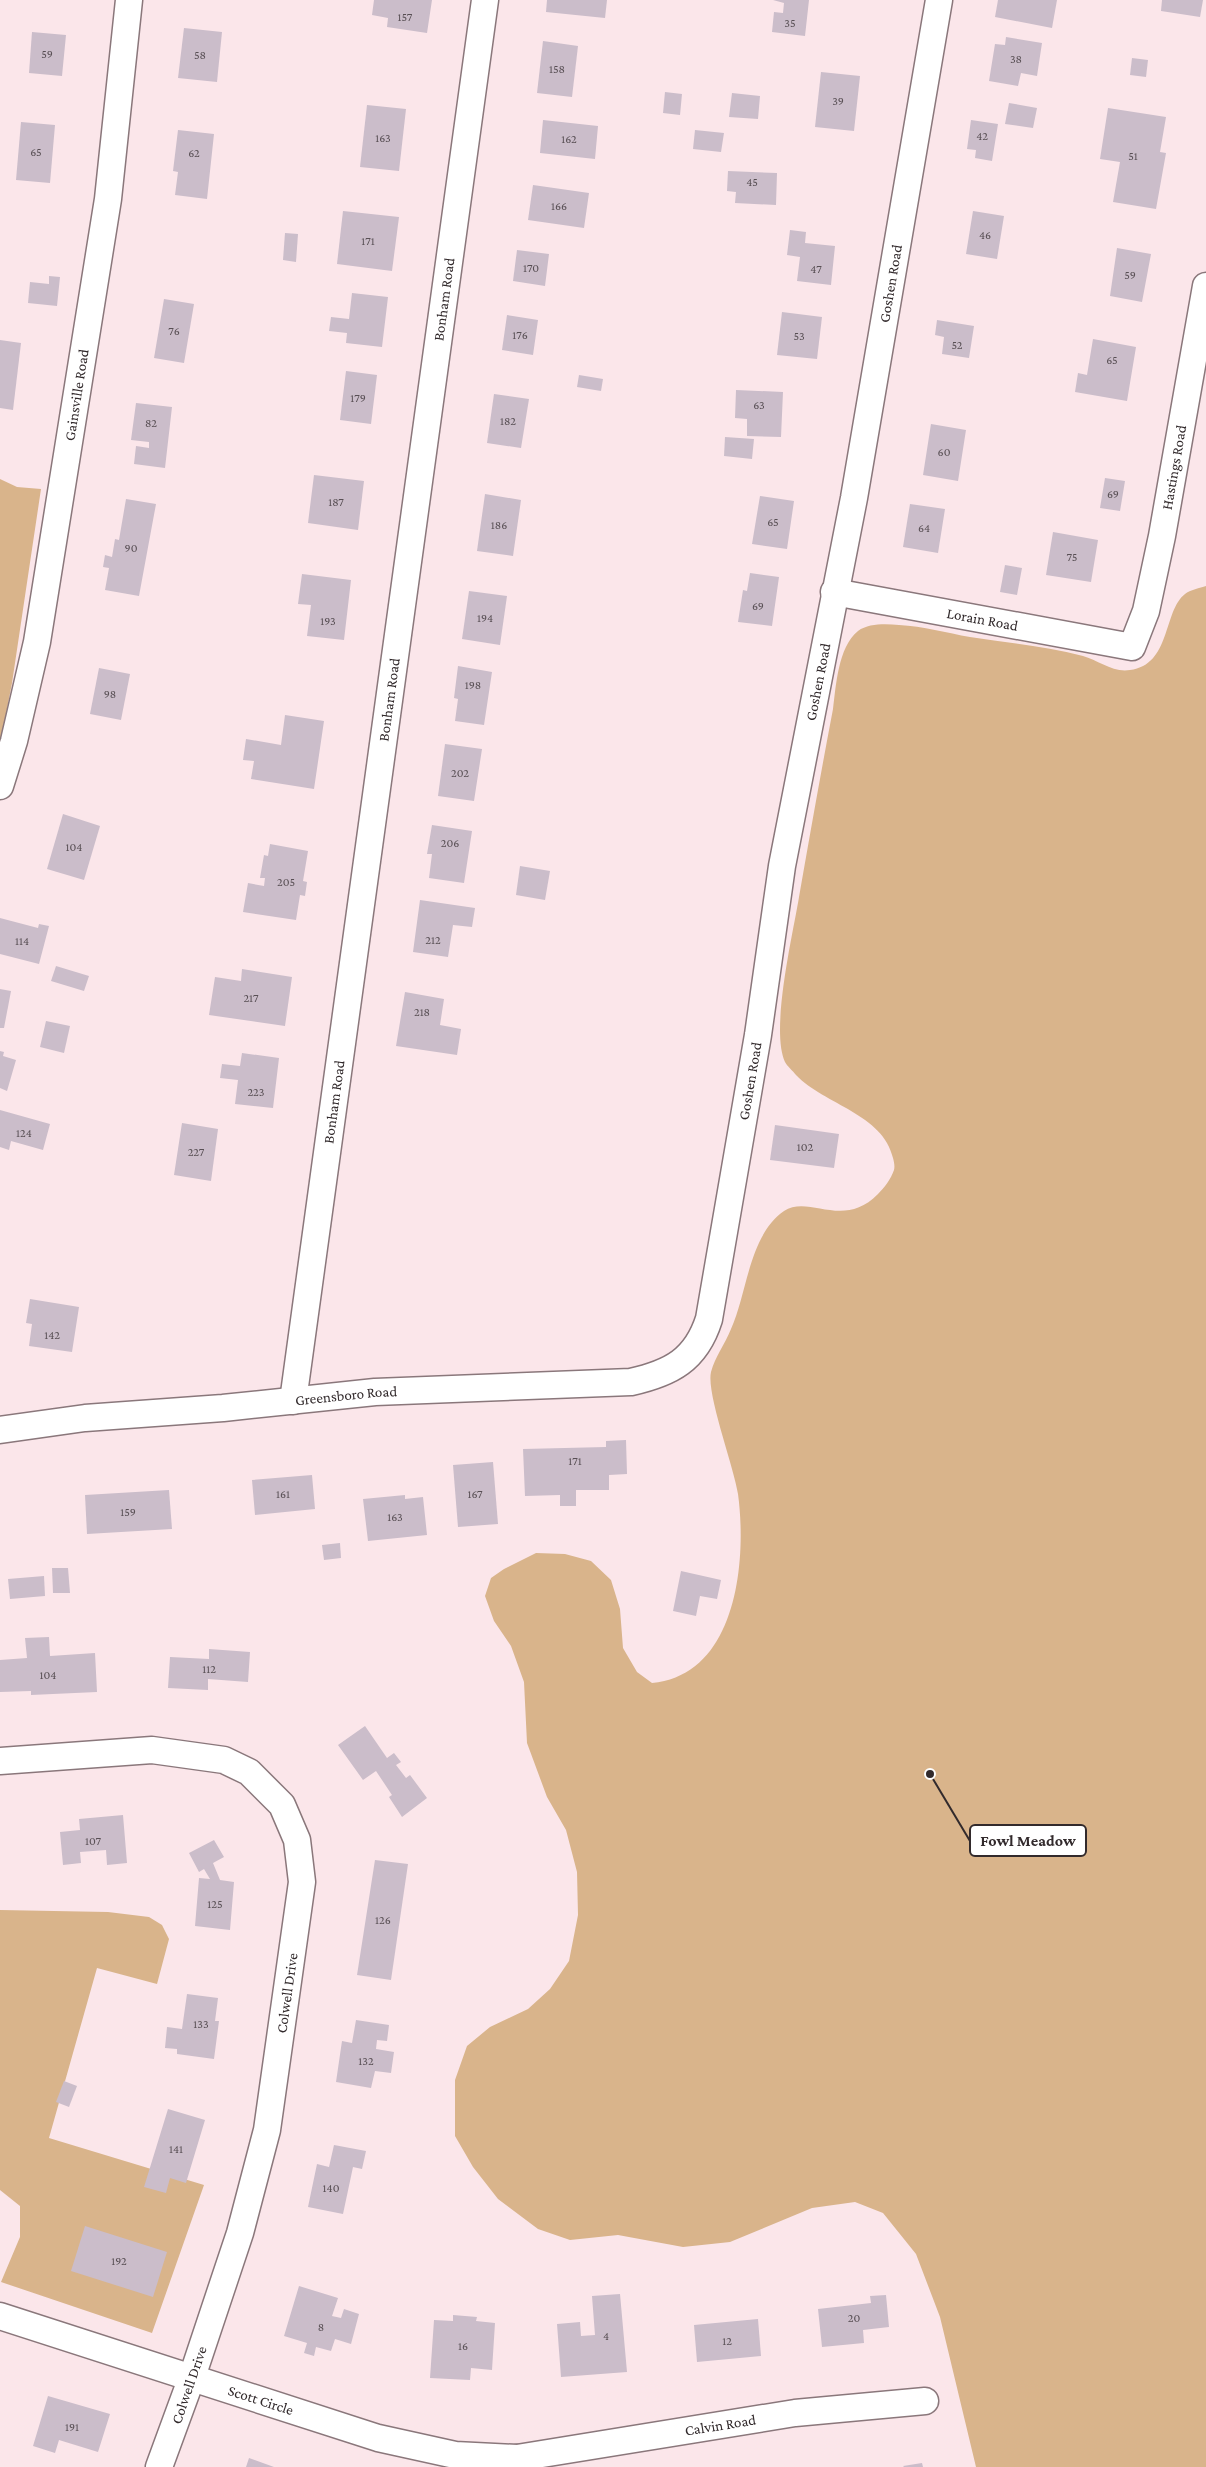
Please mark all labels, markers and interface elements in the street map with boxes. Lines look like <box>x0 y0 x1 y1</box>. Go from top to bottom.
house number: 157 <box>398 10 413 24</box>
house number: 35 <box>784 16 796 30</box>
house number: 59 <box>41 47 53 61</box>
house number: 58 <box>194 48 206 62</box>
house number: 38 <box>1010 52 1022 66</box>
house number: 158 <box>549 62 565 76</box>
house number: 39 <box>832 94 844 108</box>
house number: 42 <box>976 129 988 143</box>
house number: 163 <box>375 131 391 145</box>
house number: 162 <box>561 132 577 146</box>
house number: 65 <box>30 145 42 159</box>
house number: 62 <box>188 146 200 160</box>
house number: 51 <box>1128 149 1138 163</box>
house number: 45 <box>746 175 758 189</box>
house number: 166 <box>551 199 567 213</box>
house number: 46 <box>979 228 991 242</box>
house number: 171 <box>361 234 375 248</box>
street label: Goshen Road <box>876 243 905 324</box>
street label: Bonham Road <box>430 256 458 342</box>
house number: 170 <box>523 261 539 275</box>
house number: 47 <box>810 262 822 276</box>
house number: 59 <box>1124 268 1136 282</box>
house number: 76 <box>168 324 180 338</box>
house number: 176 <box>512 328 528 342</box>
house number: 53 <box>793 329 805 343</box>
house number: 52 <box>951 338 963 352</box>
street label: Gainsville Road <box>61 348 92 442</box>
house number: 65 <box>1106 353 1118 367</box>
house number: 179 <box>350 391 366 405</box>
house number: 63 <box>753 398 765 412</box>
house number: 182 <box>500 414 516 428</box>
house number: 82 <box>145 416 157 430</box>
street label: Hastings Road <box>1159 424 1189 511</box>
house number: 60 <box>938 445 951 459</box>
house number: 69 <box>1107 487 1119 501</box>
house number: 187 <box>328 495 344 509</box>
house number: 65 <box>767 515 779 529</box>
house number: 186 <box>491 518 507 532</box>
house number: 64 <box>918 521 930 535</box>
house number: 90 <box>125 541 138 555</box>
house number: 75 <box>1066 550 1078 564</box>
house number: 69 <box>752 599 764 613</box>
street label: Lorain Road <box>946 605 1020 634</box>
house number: 194 <box>477 611 493 625</box>
house number: 193 <box>320 614 336 628</box>
street label: Goshen Road <box>803 642 833 722</box>
street label: Bonham Road <box>375 657 403 742</box>
house number: 198 <box>465 678 481 692</box>
house number: 98 <box>104 687 116 701</box>
house number: 202 <box>451 766 469 780</box>
house number: 206 <box>441 836 459 850</box>
house number: 104 <box>66 840 82 854</box>
house number: 205 <box>277 875 295 889</box>
house number: 212 <box>425 933 441 947</box>
house number: 114 <box>15 934 29 948</box>
house number: 217 <box>243 991 259 1005</box>
house number: 218 <box>414 1005 430 1019</box>
street label: Goshen Road <box>735 1041 765 1121</box>
street label: Bonham Road <box>320 1059 348 1145</box>
house number: 223 <box>247 1085 265 1099</box>
house number: 124 <box>16 1126 32 1140</box>
house number: 102 <box>797 1140 813 1154</box>
house number: 227 <box>188 1145 205 1159</box>
house number: 142 <box>44 1328 60 1342</box>
street label: Greensboro Road <box>294 1383 398 1408</box>
house number: 171 <box>568 1454 582 1468</box>
house number: 161 <box>276 1487 290 1501</box>
house number: 167 <box>467 1487 483 1501</box>
house number: 159 <box>120 1505 136 1519</box>
house number: 163 <box>387 1510 403 1524</box>
house number: 112 <box>202 1662 216 1676</box>
house number: 104 <box>40 1668 56 1682</box>
callout: Fowl Meadow <box>970 1825 1086 1856</box>
text: Fowl Meadow <box>980 1832 1076 1849</box>
house number: 107 <box>85 1834 101 1848</box>
house number: 125 <box>207 1897 223 1911</box>
house number: 126 <box>375 1913 391 1927</box>
street label: Colwell Drive <box>273 1951 301 2034</box>
house number: 133 <box>193 2017 209 2031</box>
house number: 132 <box>358 2054 374 2068</box>
house number: 141 <box>169 2142 183 2156</box>
house number: 140 <box>323 2181 340 2195</box>
house number: 192 <box>111 2254 127 2268</box>
house number: 20 <box>848 2311 860 2325</box>
house number: 8 <box>318 2320 324 2334</box>
house number: 4 <box>603 2329 609 2343</box>
house number: 12 <box>722 2334 732 2348</box>
house number: 16 <box>458 2339 468 2353</box>
street label: Colwell Drive <box>168 2344 210 2426</box>
street label: Scott Circle <box>226 2382 296 2418</box>
street label: Calvin Road <box>684 2411 757 2439</box>
house number: 191 <box>65 2420 79 2434</box>

